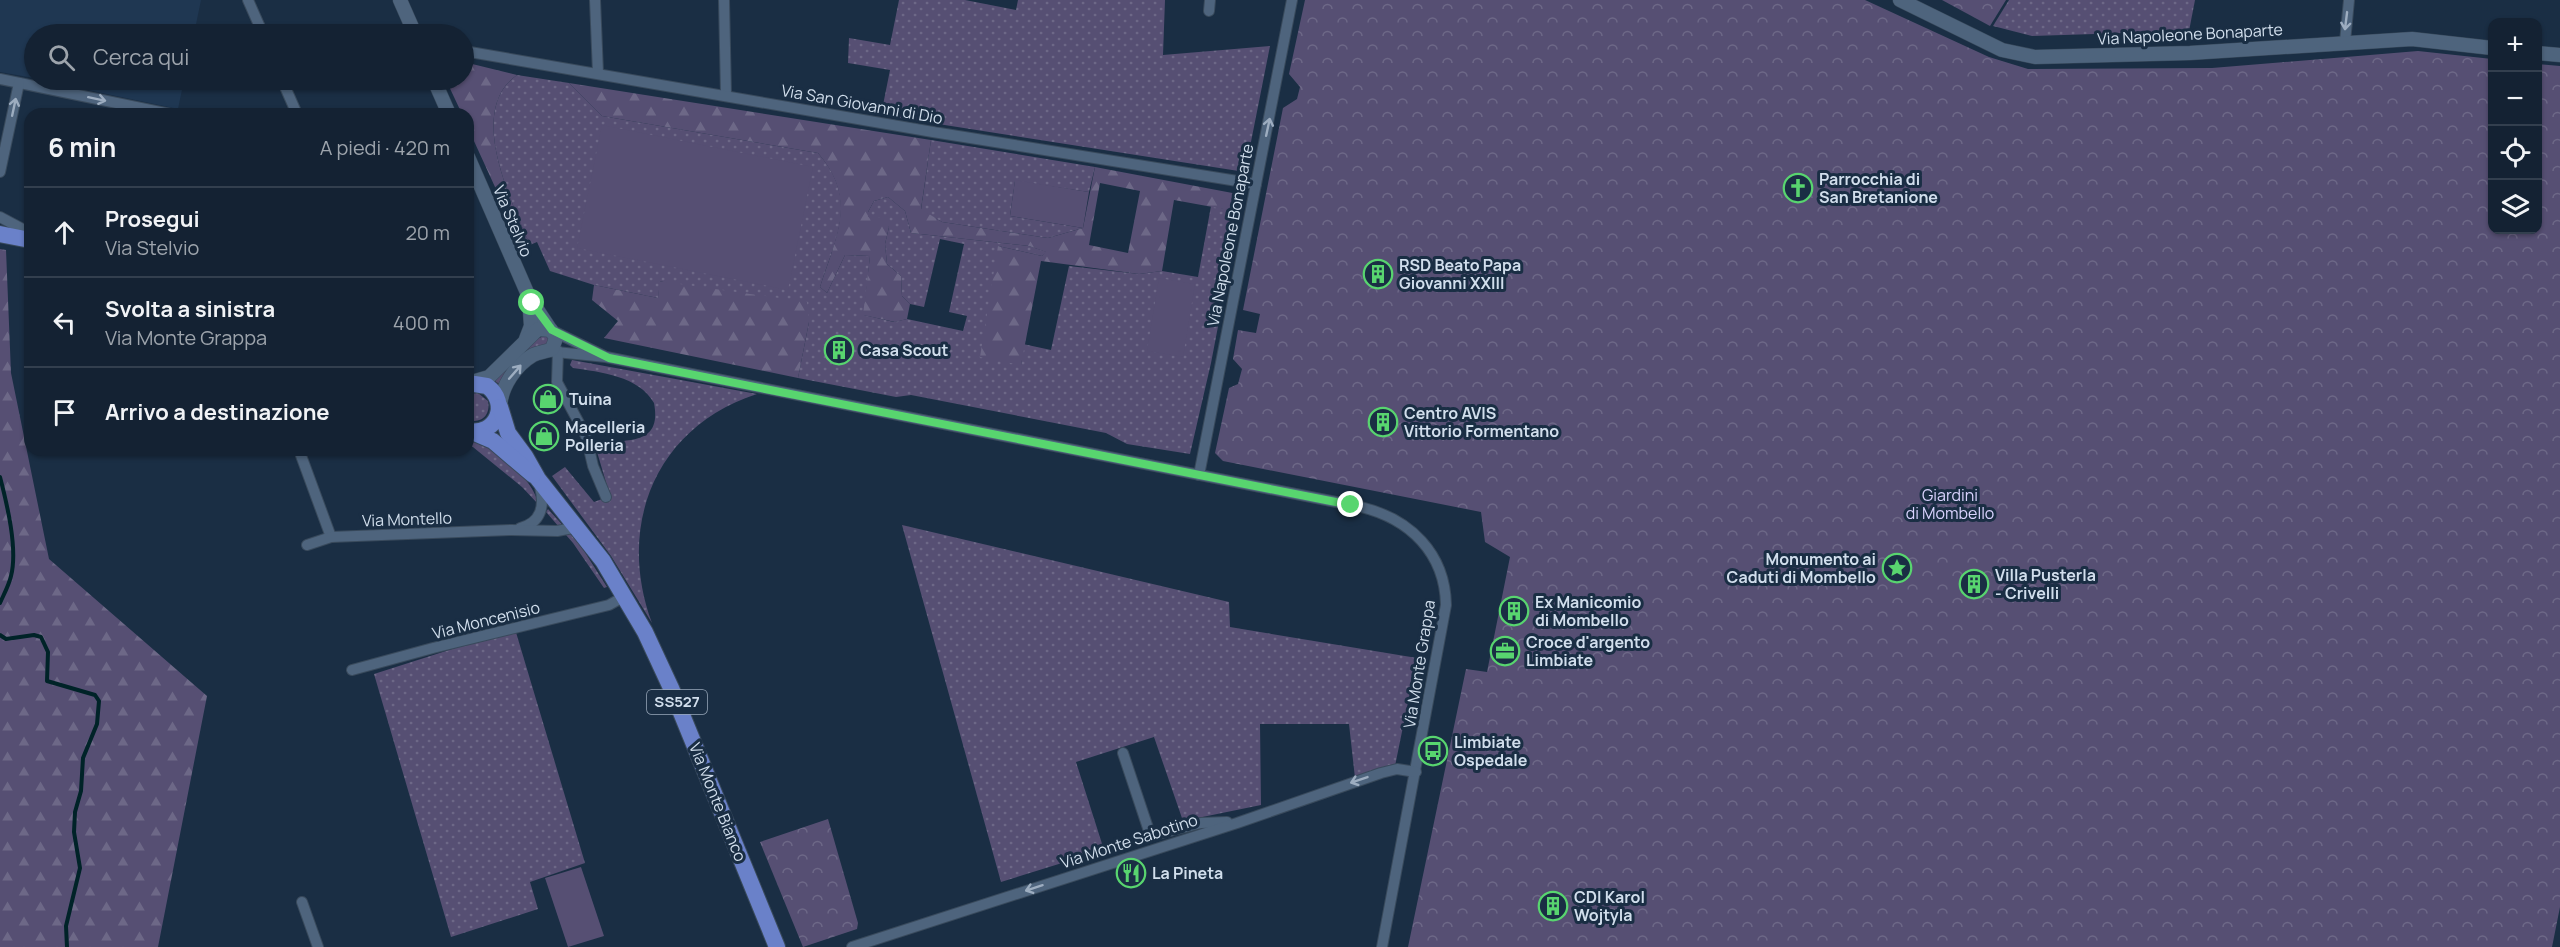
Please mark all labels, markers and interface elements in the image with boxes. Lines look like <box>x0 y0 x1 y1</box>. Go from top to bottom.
one-way arrow <box>2340 11 2351 31</box>
street label: Via Napoleone Bonaparte <box>2097 18 2283 50</box>
map controls <box>2488 18 2542 234</box>
button: + <box>2488 18 2542 72</box>
search box <box>24 24 474 90</box>
icon: search <box>45 41 78 74</box>
text: Cerca qui <box>93 42 189 72</box>
button: − <box>2488 72 2542 126</box>
street label: Via San Giovanni di Dio <box>780 79 944 129</box>
one-way arrow <box>86 94 106 105</box>
one-way arrow <box>9 98 20 117</box>
one-way arrow <box>1263 118 1274 137</box>
button: locate <box>2488 126 2542 180</box>
text: 6 min <box>48 129 116 165</box>
text: A piedi · 420 m <box>320 134 450 161</box>
street label: Via Napoleone Bonaparte <box>1201 142 1259 328</box>
place label: Parrocchia di San Bretanione <box>1819 168 1938 208</box>
church icon: Parrocchia di San Bretanione <box>1782 172 1814 204</box>
button: layers <box>2488 180 2542 234</box>
street label: Via Stelvio <box>488 182 538 260</box>
text: Prosegui <box>105 204 200 234</box>
icon: ahead <box>48 216 81 249</box>
text: 20 m <box>405 219 450 246</box>
text: Via Stelvio <box>105 234 199 261</box>
place label: RSD Beato Papa Giovanni XXIII <box>1399 254 1521 294</box>
building icon: RSD Beato Papa Giovanni XXIII <box>1362 258 1394 290</box>
route start <box>518 289 544 315</box>
text: Svolta a sinistra <box>105 294 275 324</box>
icon: left <box>48 306 81 339</box>
text: 400 m <box>393 309 450 336</box>
text: Via Monte Grappa <box>105 324 267 351</box>
building icon: Casa Scout <box>823 334 855 366</box>
place label: Casa Scout <box>860 339 948 361</box>
one-way arrow <box>508 365 522 380</box>
shop icon: Tuina <box>532 383 564 415</box>
place label: Tuina <box>569 388 612 410</box>
icon: arrive <box>48 396 81 429</box>
text: Arrivo a destinazione <box>105 397 329 427</box>
place label: Centro AVIS Vittorio Formentano <box>1404 402 1559 442</box>
building icon: Centro AVIS Vittorio Formentano <box>1367 406 1399 438</box>
place label: Macelleria Polleria <box>565 416 645 456</box>
shop icon: Macelleria Polleria <box>528 420 560 452</box>
park label: Giardini di Mombello <box>1906 484 1994 524</box>
route end <box>1337 491 1363 517</box>
street label: Via Montello <box>362 506 452 532</box>
place label: Monumento ai Caduti di Mombello <box>1727 548 1876 588</box>
place icon: Monumento ai Caduti di Mombello <box>1881 552 1913 584</box>
place label: Villa Pusterla - Crivelli <box>1995 564 2096 604</box>
building icon: Villa Pusterla - Crivelli <box>1958 568 1990 600</box>
place label: Ex Manicomio di Mombello <box>1535 591 1642 631</box>
building icon: Ex Manicomio di Mombello <box>1498 595 1530 627</box>
street label: Via Moncenisio <box>430 596 542 644</box>
street label: Via Monte Grappa <box>1398 598 1440 730</box>
place label: Croce d'argento Limbiate <box>1526 631 1650 671</box>
office icon: Croce d'argento Limbiate <box>1489 635 1521 667</box>
road number: SS527 <box>647 690 707 714</box>
place label: Limbiate Ospedale <box>1454 731 1528 771</box>
bus stop icon: Limbiate Ospedale <box>1417 735 1449 767</box>
street label: Via Monte Bianco <box>684 739 752 865</box>
one-way arrow <box>1350 776 1369 787</box>
street label: Via Monte Sabotino <box>1058 808 1200 874</box>
restaurant icon: La Pineta <box>1115 857 1147 889</box>
place label: La Pineta <box>1152 862 1223 884</box>
one-way arrow <box>1025 883 1044 894</box>
place label: CDI Karol Wojtyla <box>1574 886 1645 926</box>
building icon: CDI Karol Wojtyla <box>1537 890 1569 922</box>

